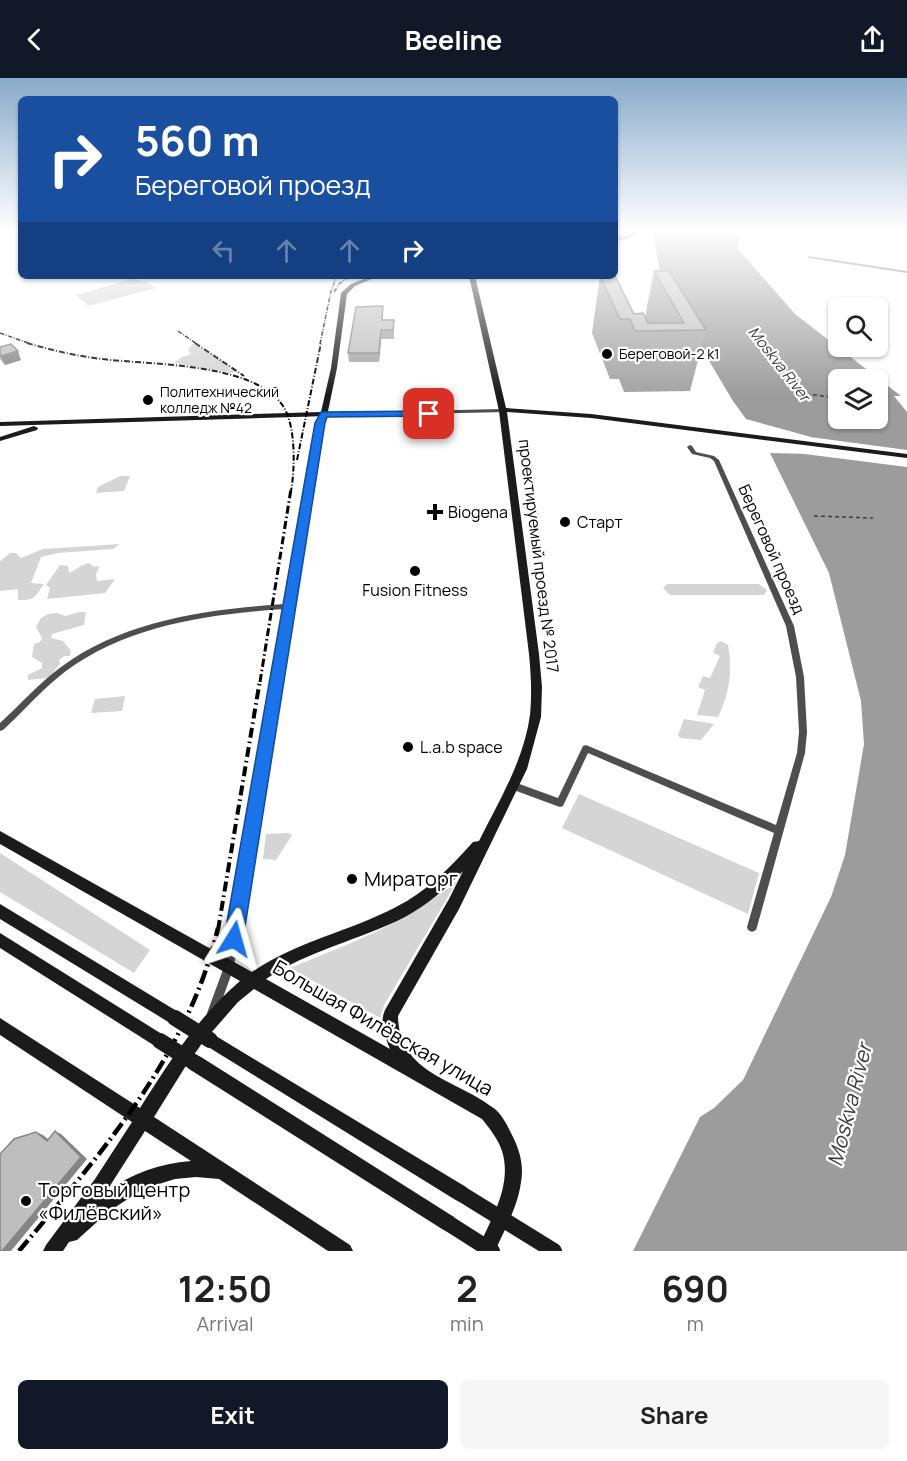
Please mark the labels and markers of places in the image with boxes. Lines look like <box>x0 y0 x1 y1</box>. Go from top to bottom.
place label: Береговой-2 k1 <box>619 344 720 363</box>
marker: Береговой-2 k1 <box>600 347 614 361</box>
place label: Политехнический колледж №42 <box>160 382 279 417</box>
pin <box>403 388 454 439</box>
marker: Политехнический колледж №42 <box>141 393 155 407</box>
place label: Biogena <box>448 501 508 523</box>
marker: Biogena <box>426 503 444 521</box>
place label: Старт <box>577 511 623 533</box>
marker: Старт <box>558 515 572 529</box>
marker: Fusion Fitness <box>408 564 422 578</box>
place label: Fusion Fitness <box>362 579 468 601</box>
place label: L.a.b space <box>420 736 503 758</box>
marker: L.a.b space <box>401 740 415 754</box>
place label: Мираторг <box>364 865 458 892</box>
marker: Мираторг <box>345 872 359 886</box>
place label: Торговый центр «Филёвский» <box>38 1176 190 1226</box>
marker: Торговый центр «Филёвский» <box>19 1194 33 1208</box>

